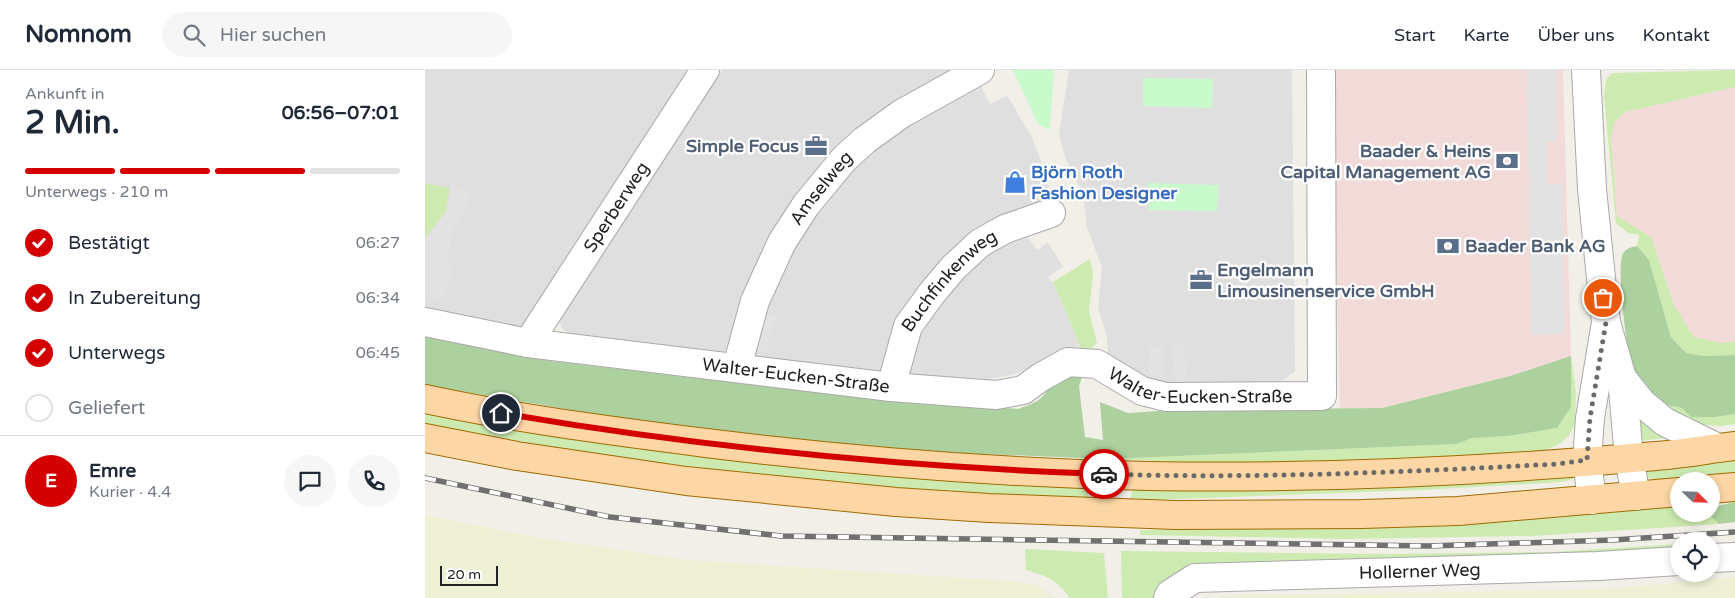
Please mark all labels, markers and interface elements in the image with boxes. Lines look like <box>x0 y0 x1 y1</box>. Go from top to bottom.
search box <box>162 12 512 57</box>
text: Nomnom <box>25 20 132 49</box>
icon: search <box>180 21 208 49</box>
text: Hier suchen <box>220 24 326 46</box>
text: Start <box>1394 24 1435 46</box>
text: Karte <box>1463 24 1509 46</box>
text: Über uns <box>1537 24 1615 46</box>
text: Kontakt <box>1643 24 1710 46</box>
text: Ankunft in <box>25 84 105 104</box>
text: 06:56–07:01 <box>282 102 400 124</box>
text: 2 Min. <box>25 104 120 142</box>
office icon: Simple Focus <box>803 133 829 159</box>
place label: Simple Focus <box>686 135 799 157</box>
place label: Baader & Heins Capital Management AG <box>1280 140 1491 183</box>
street label: Amselweg <box>785 146 857 229</box>
bank icon: Baader & Heins Capital Management AG <box>1494 148 1520 174</box>
street label: Sperberweg <box>579 158 654 257</box>
place label: Björn Roth Fashion Designer <box>1031 161 1178 204</box>
shop icon: Björn Roth Fashion Designer <box>1002 169 1028 195</box>
text: Unterwegs · 210 m <box>25 182 168 202</box>
street label: Buchfinkenweg <box>896 225 1001 336</box>
icon: check <box>25 229 53 257</box>
text: Bestätigt <box>68 232 150 254</box>
text: 06:27 <box>356 233 400 253</box>
bank icon: Baader Bank AG <box>1435 233 1461 259</box>
place label: Baader Bank AG <box>1465 235 1606 257</box>
place label: Engelmann Limousinenservice GmbH <box>1217 259 1435 302</box>
office icon: Engelmann Limousinenservice GmbH <box>1188 267 1214 293</box>
pin <box>1582 277 1624 319</box>
icon: check <box>25 284 53 312</box>
icon: bag <box>1589 284 1617 312</box>
text: In Zubereitung <box>68 287 201 309</box>
text: 06:34 <box>356 288 400 308</box>
icon: check <box>25 339 53 367</box>
text: Unterwegs <box>68 342 165 364</box>
text: 06:45 <box>356 343 400 363</box>
street label: Walter-Eucken-Straße <box>701 353 891 398</box>
street label: Walter-Eucken-Straße <box>1104 362 1293 408</box>
pin <box>480 392 522 434</box>
text: Geliefert <box>68 397 145 419</box>
icon: home <box>487 399 515 427</box>
courier <box>1079 449 1129 499</box>
button: chat <box>284 455 336 507</box>
button: phone <box>348 455 400 507</box>
text: Emre <box>89 460 136 482</box>
icon: car <box>1090 460 1118 488</box>
text: E <box>45 470 57 492</box>
north arrow <box>1670 472 1720 522</box>
map controls <box>1670 472 1720 582</box>
text: Kurier · 4.4 <box>89 482 171 502</box>
button: locate <box>1670 532 1720 582</box>
street label: Hollerner Weg <box>1358 558 1481 584</box>
scale bar <box>440 563 497 586</box>
text: 20 m <box>447 566 481 583</box>

